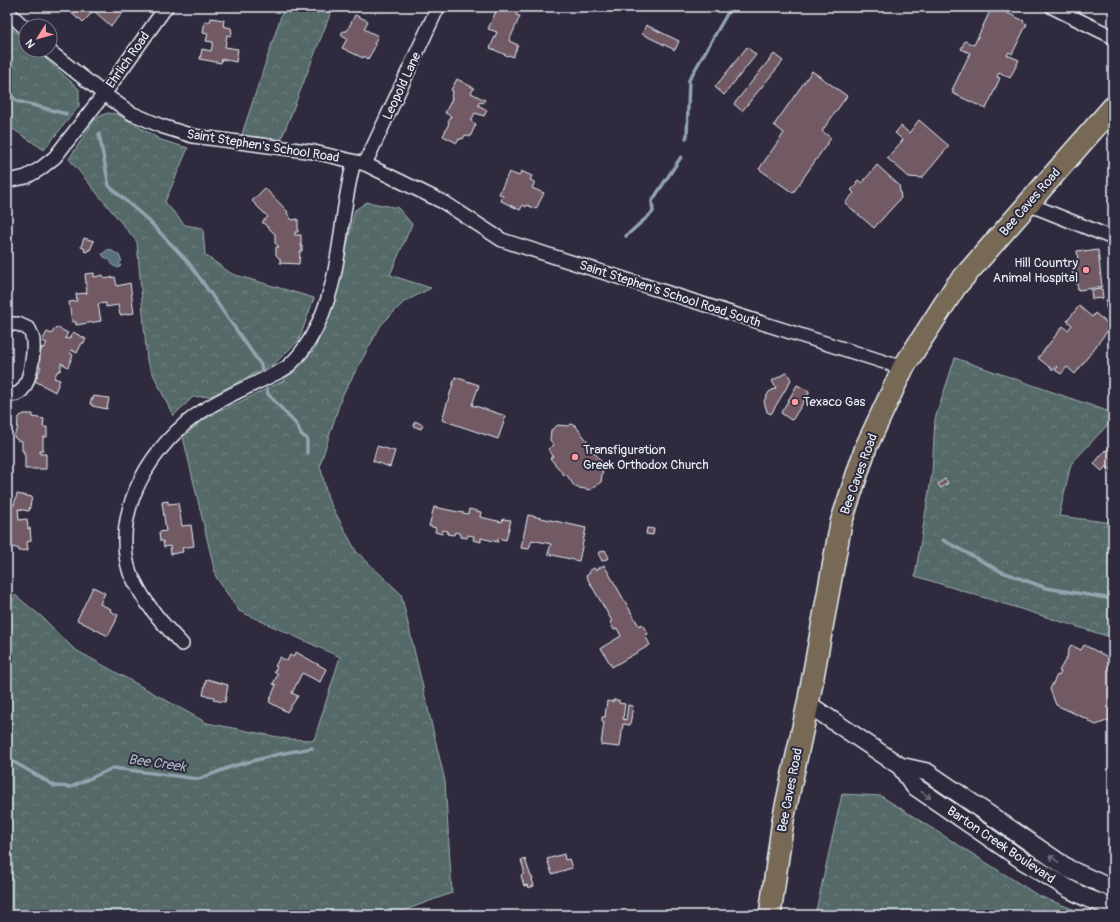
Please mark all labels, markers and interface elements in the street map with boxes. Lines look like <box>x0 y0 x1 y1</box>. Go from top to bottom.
north arrow <box>18 18 58 58</box>
street label: Ehrlich Road <box>103 29 153 91</box>
text: N <box>23 36 38 51</box>
street label: Leopold Lane <box>379 49 425 122</box>
street label: Saint Stephen's School Road <box>186 126 340 166</box>
street label: Bee Caves Road <box>996 165 1064 239</box>
place label: Hill Country Animal Hospital <box>993 255 1078 286</box>
street label: Saint Stephen's School Road South <box>577 257 763 331</box>
marker: Hill Country Animal Hospital <box>1081 265 1091 275</box>
place label: Texaco Gas <box>803 394 865 410</box>
marker: Texaco Gas <box>790 397 800 407</box>
street label: Bee Caves Road <box>837 431 881 517</box>
place label: Transfiguration Greek Orthodox Church <box>583 442 709 473</box>
marker: Transfiguration Greek Orthodox Church <box>570 452 580 462</box>
street label: Bee Caves Road <box>774 747 806 833</box>
water label: Bee Creek <box>127 751 188 776</box>
one-way arrow <box>920 791 932 799</box>
street label: Barton Creek Boulevard <box>944 803 1058 887</box>
one-way arrow <box>1048 854 1059 863</box>

